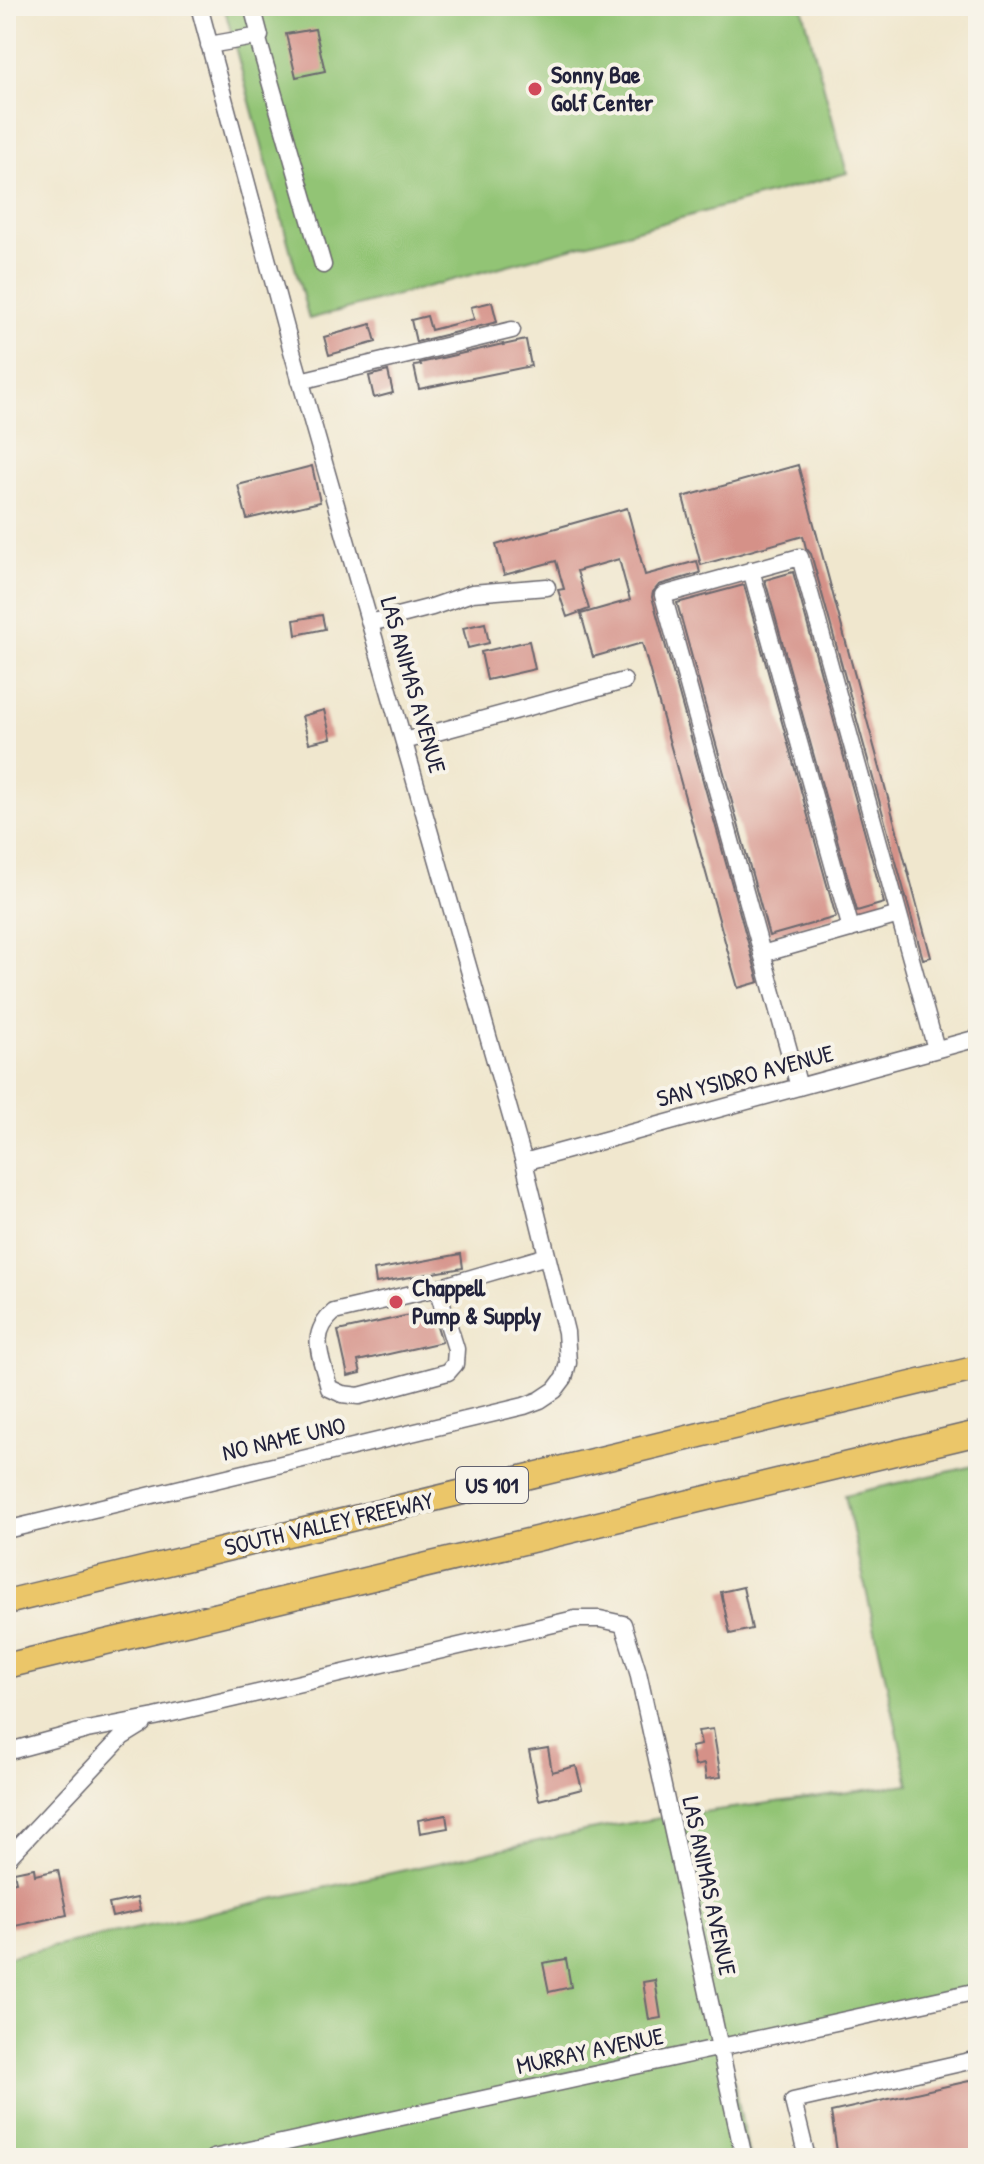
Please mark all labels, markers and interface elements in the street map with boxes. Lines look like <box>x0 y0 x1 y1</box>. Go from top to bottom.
place label: Sonny Bae Golf Center <box>551 58 654 118</box>
marker: Sonny Bae Golf Center <box>526 80 544 98</box>
street label: LAS ANIMAS AVENUE <box>373 593 455 777</box>
street label: SAN YSIDRO AVENUE <box>653 1036 837 1114</box>
place label: Chappell Pump & Supply <box>412 1271 541 1332</box>
marker: Chappell Pump & Supply <box>387 1293 405 1311</box>
street label: NO NAME UNO <box>219 1408 349 1468</box>
road number: US 101 <box>456 1467 528 1503</box>
street label: SOUTH VALLEY FREEWAY <box>221 1483 437 1563</box>
street label: LAS ANIMAS AVENUE <box>675 1793 745 1979</box>
street label: MURRAY AVENUE <box>513 2019 667 2081</box>

